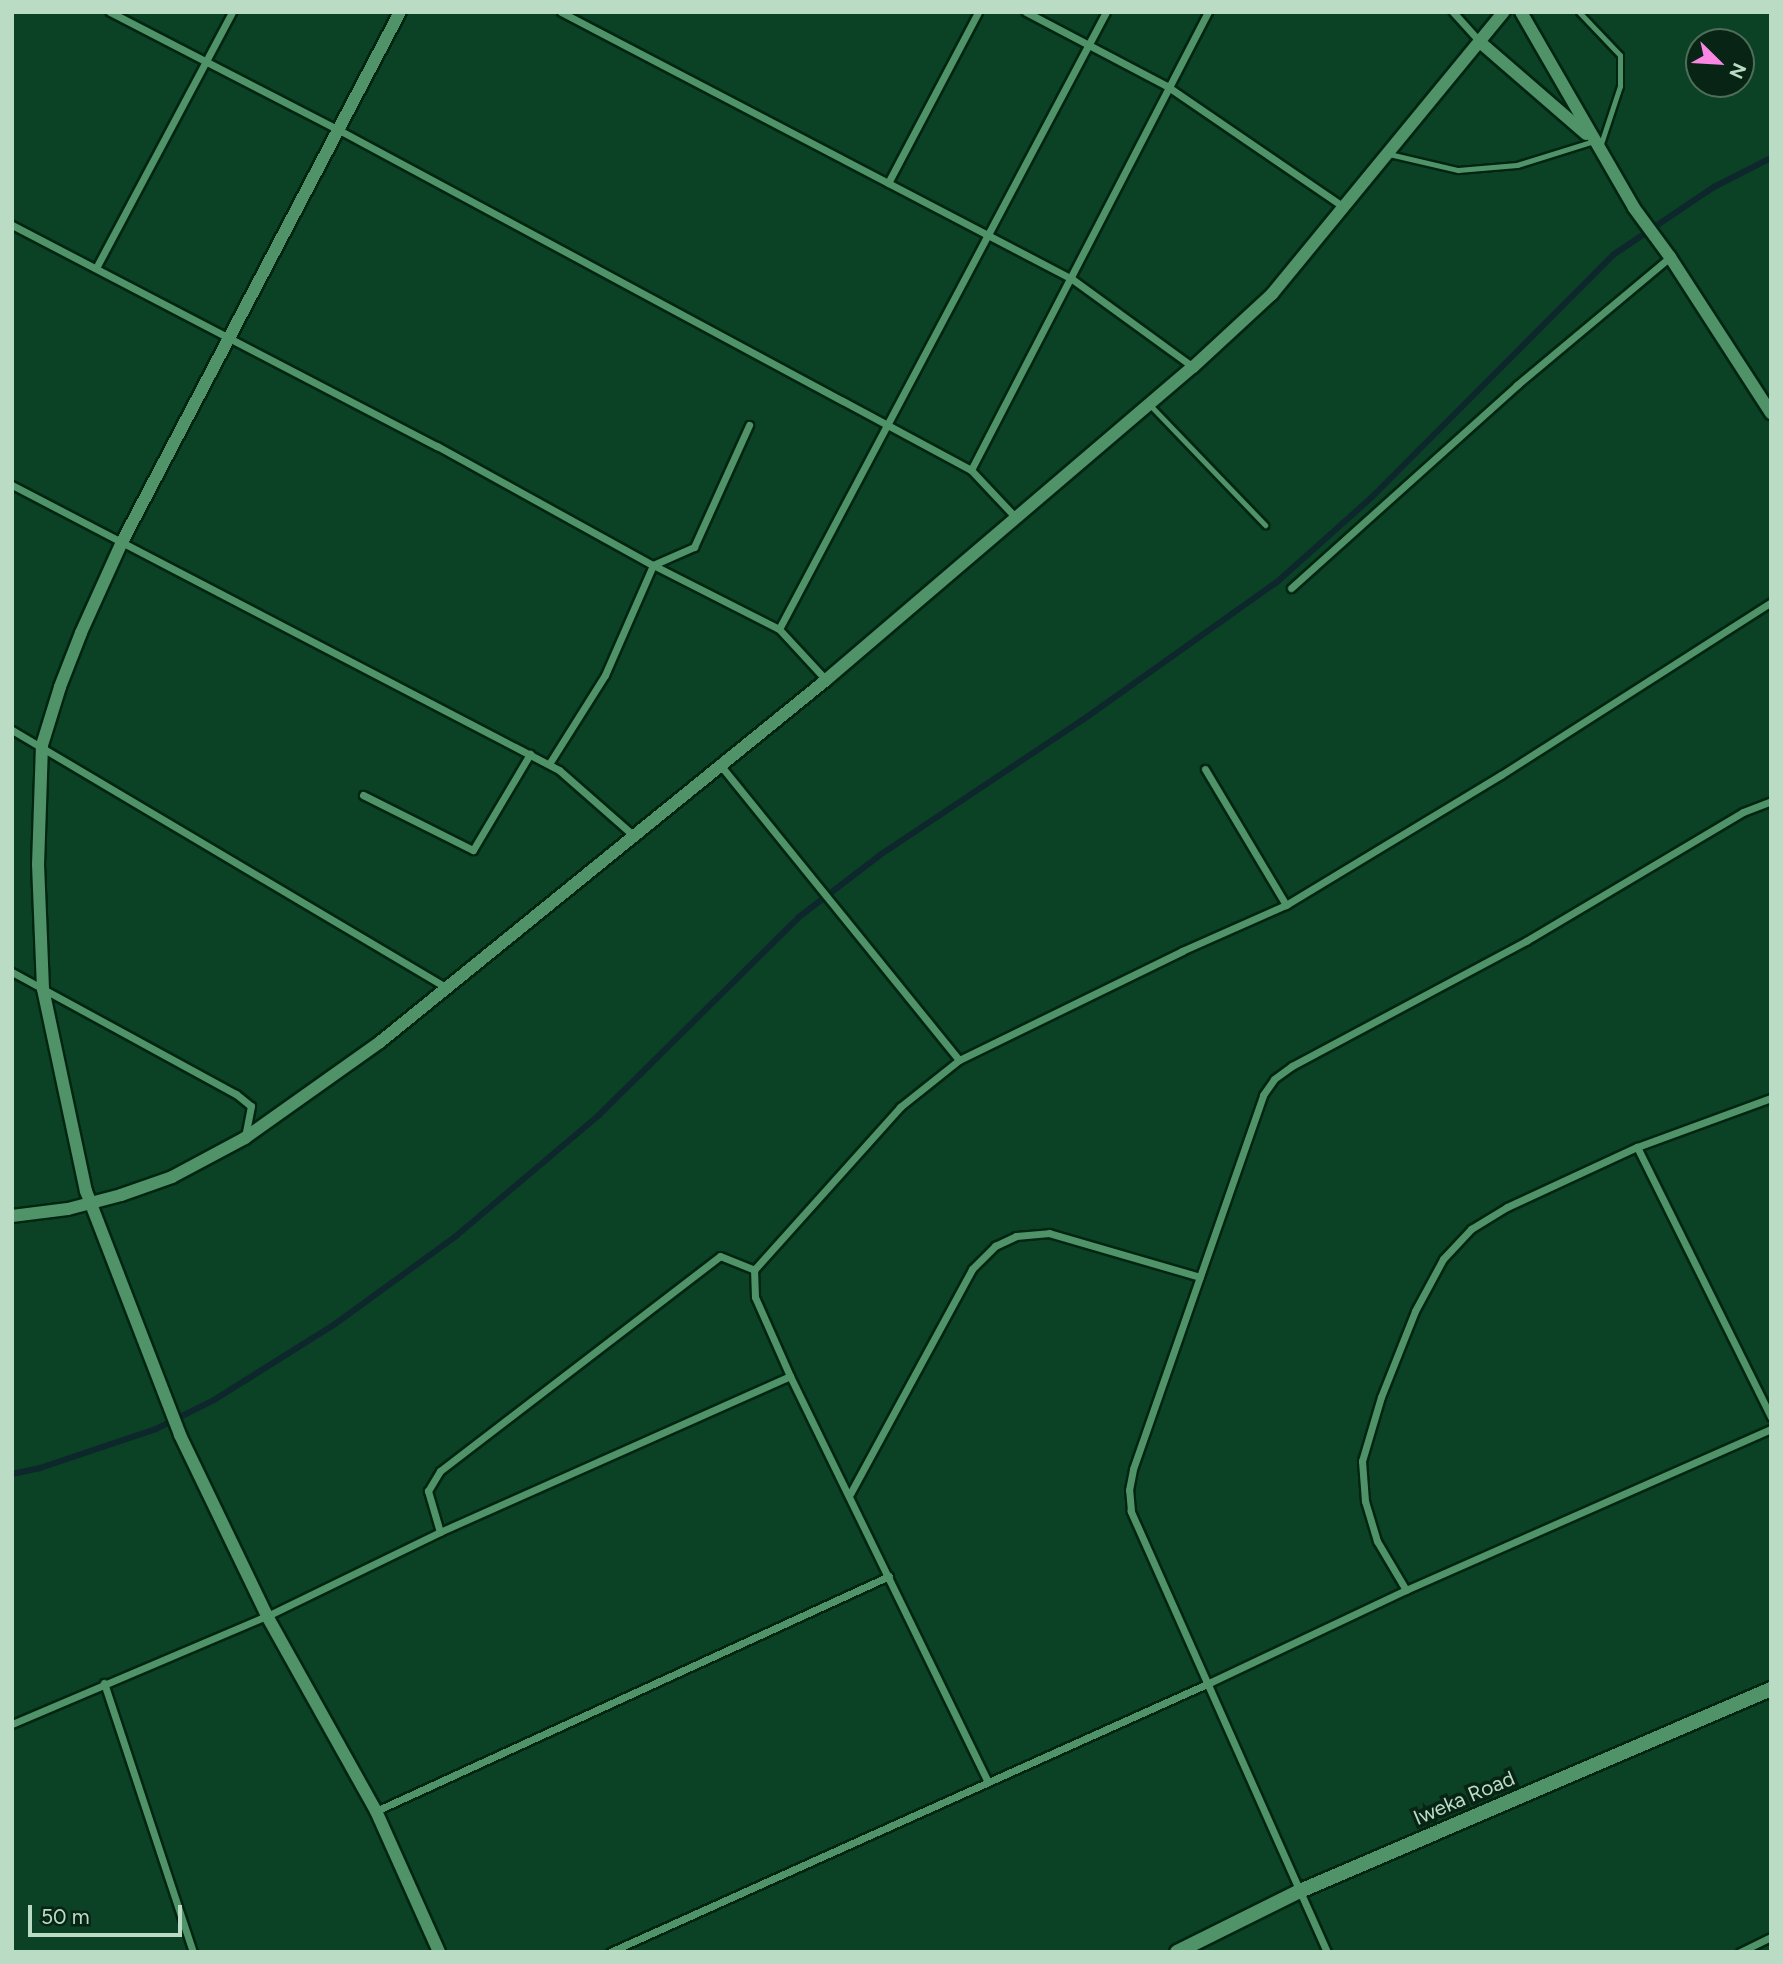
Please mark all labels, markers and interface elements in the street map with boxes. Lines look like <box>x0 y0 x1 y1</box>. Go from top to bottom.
north arrow <box>1685 28 1755 98</box>
text: N <box>1724 60 1751 82</box>
street label: Iweka Road <box>1410 1765 1518 1831</box>
scale bar <box>32 1890 186 1934</box>
text: 50 m <box>41 1904 90 1929</box>

